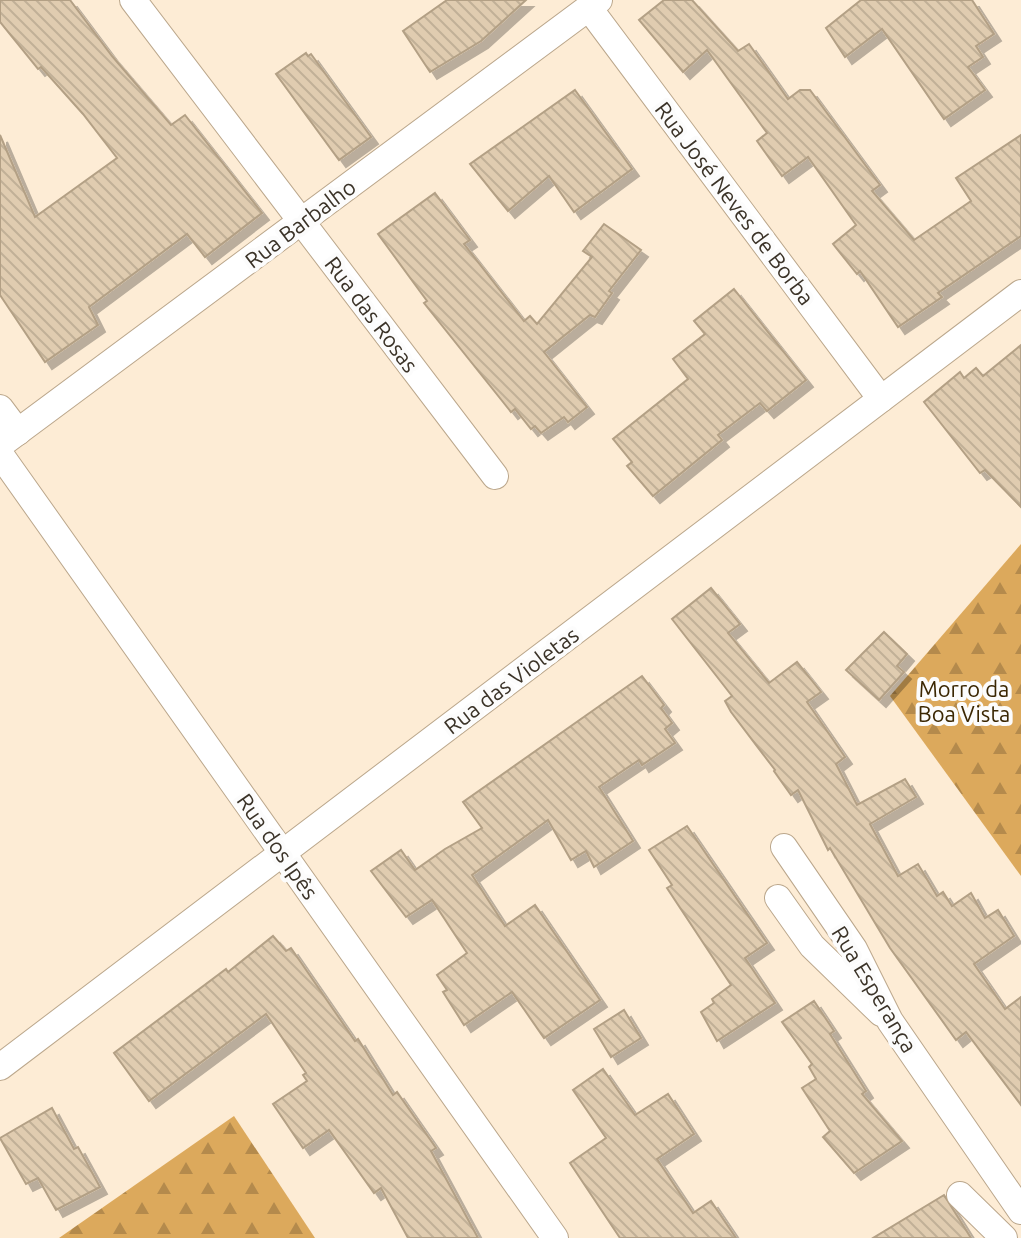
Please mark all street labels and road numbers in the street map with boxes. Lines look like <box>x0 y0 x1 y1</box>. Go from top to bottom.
street label: Rua José Neves de Borba <box>650 97 820 309</box>
street label: Rua Barbalho <box>240 173 360 273</box>
street label: Rua das Rosas <box>320 251 424 377</box>
street label: Rua das Violetas <box>439 621 583 739</box>
street label: Rua dos Ipês <box>232 788 324 904</box>
street label: Rua Esperança <box>827 921 923 1057</box>

